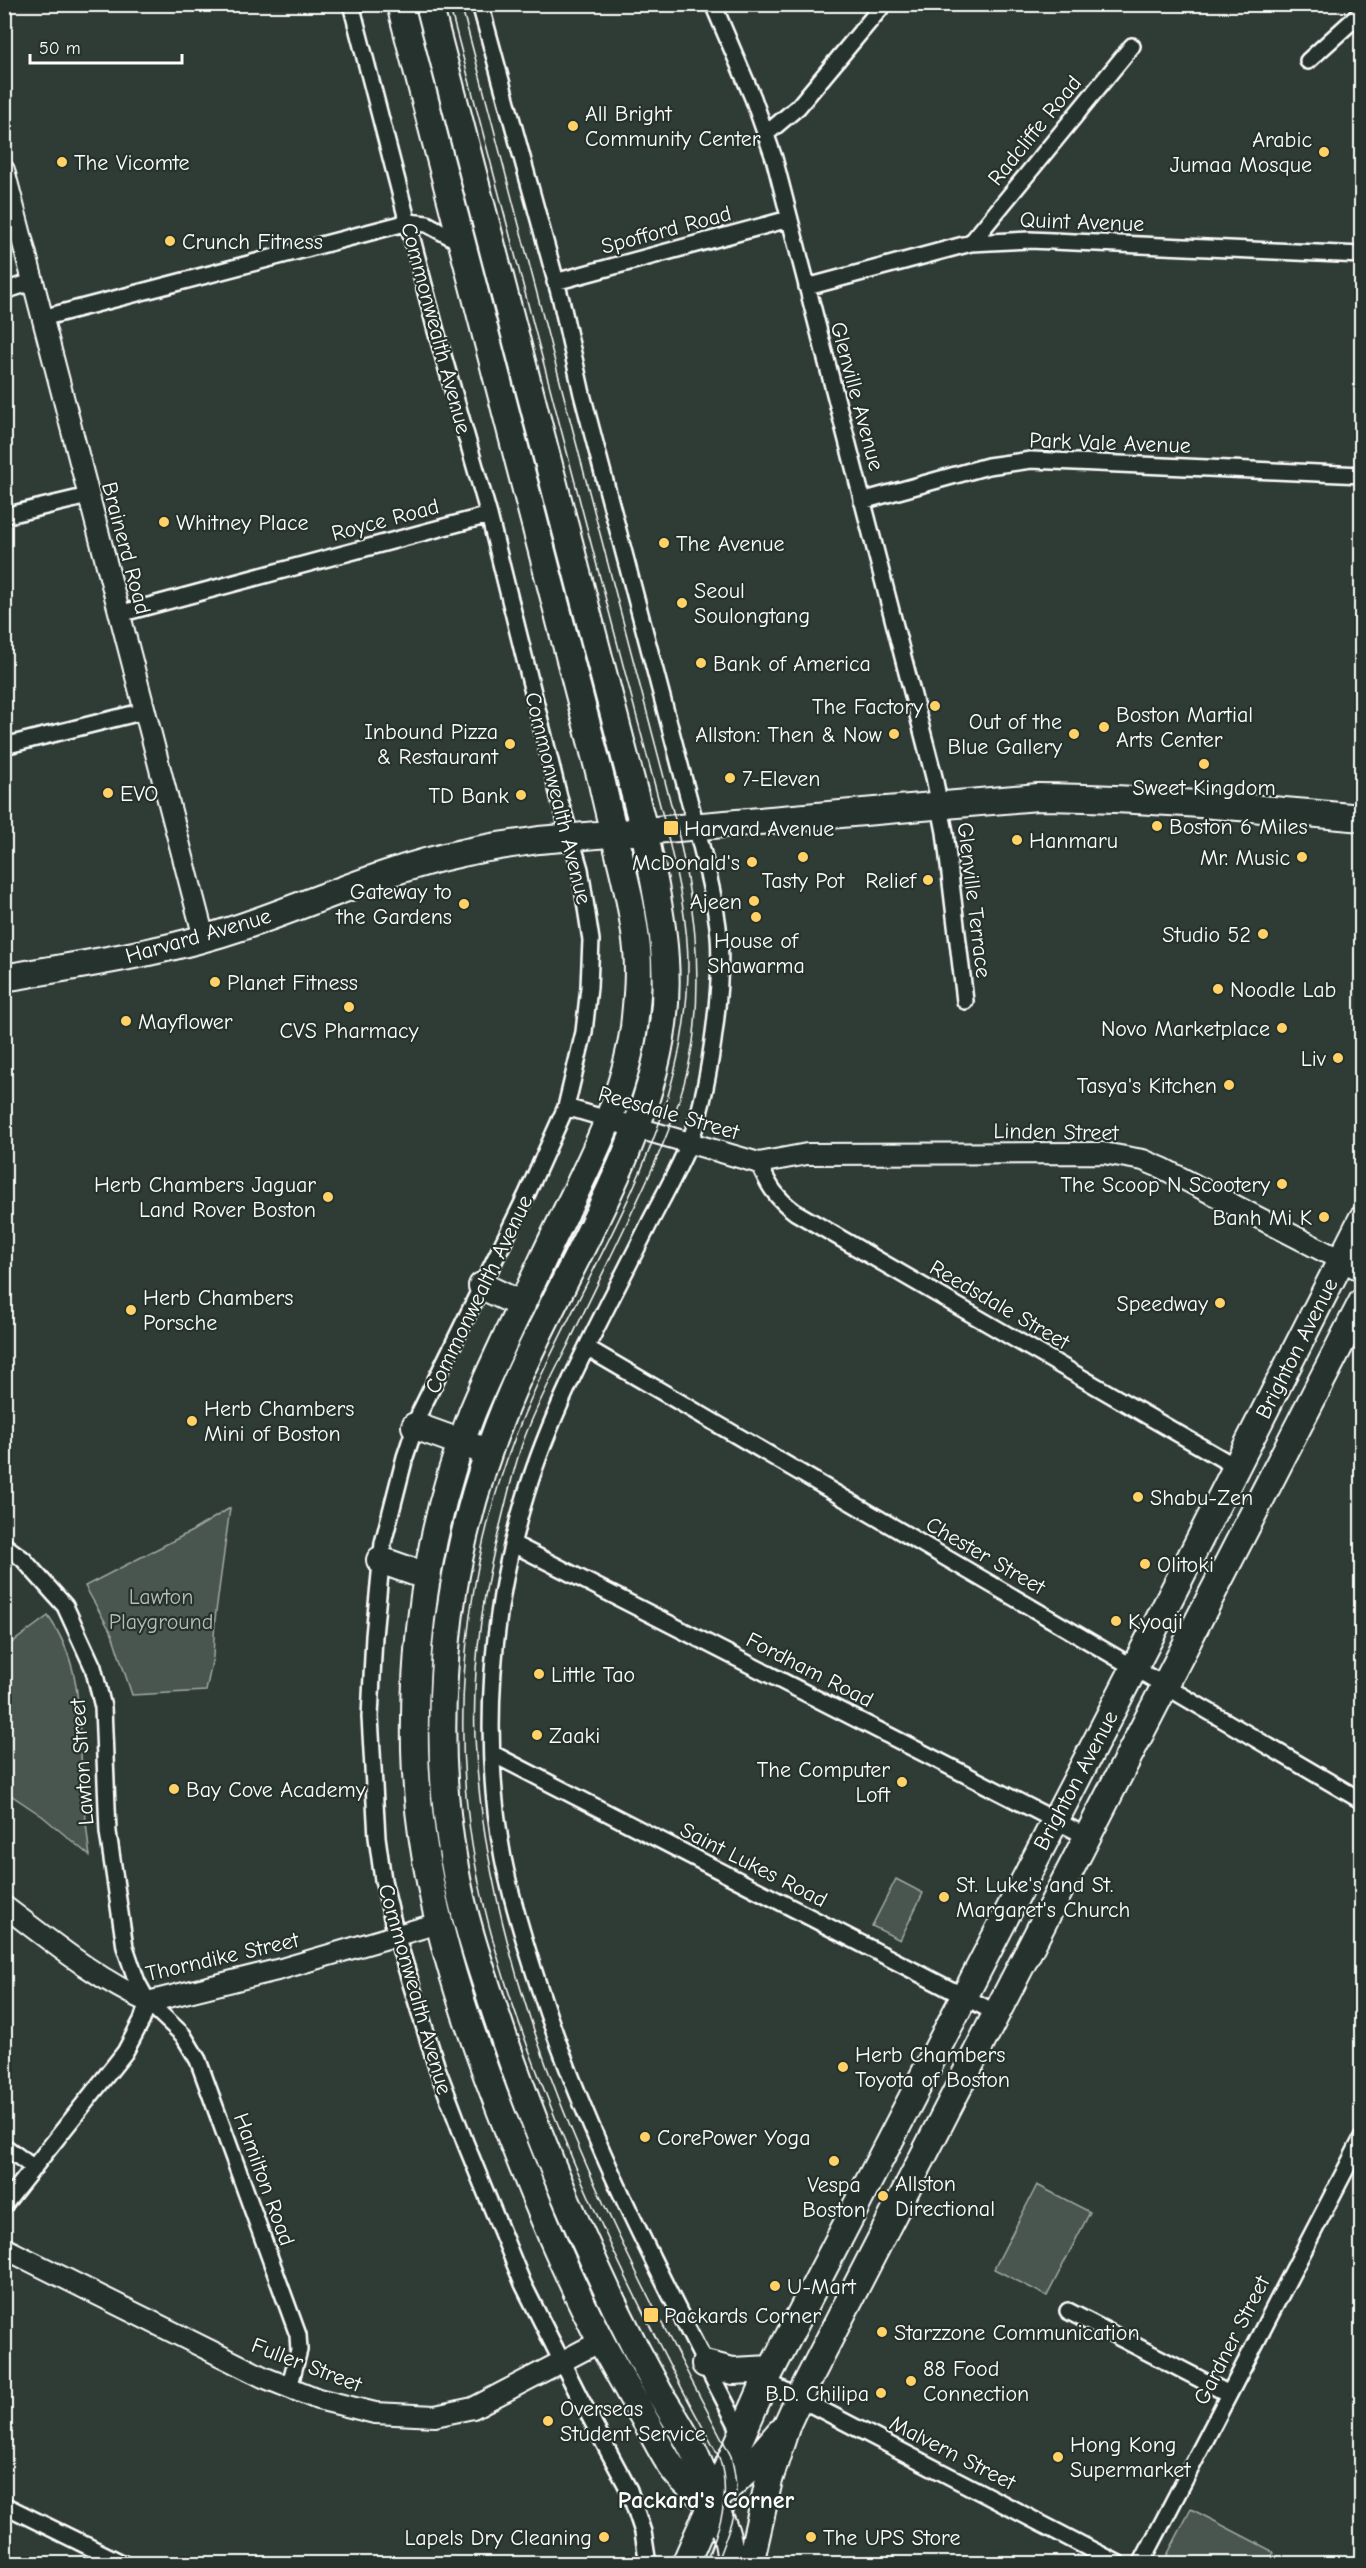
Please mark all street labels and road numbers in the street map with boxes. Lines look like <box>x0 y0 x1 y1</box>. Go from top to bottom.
street label: Radcliffe Road <box>982 70 1087 191</box>
street label: Spofford Road <box>598 200 734 260</box>
street label: Quint Avenue <box>1019 207 1145 237</box>
street label: Commonwealth Avenue <box>395 220 477 437</box>
street label: Glenville Avenue <box>825 319 889 473</box>
street label: Park Vale Avenue <box>1029 427 1191 459</box>
street label: Brainerd Road <box>96 479 156 617</box>
street label: Royce Road <box>329 493 442 547</box>
street label: Commonwealth Avenue <box>519 689 597 907</box>
street label: Glenville Terrace <box>952 821 996 979</box>
street label: Harvard Avenue <box>123 903 274 969</box>
street label: Reesdale Street <box>595 1080 743 1146</box>
street label: Linden Street <box>993 1118 1120 1146</box>
street label: Commonwealth Avenue <box>419 1191 538 1398</box>
street label: Reedsdale Street <box>925 1254 1075 1356</box>
street label: Brighton Avenue <box>1250 1274 1344 1423</box>
street label: Chester Street <box>921 1511 1050 1601</box>
street label: Fordham Road <box>742 1627 877 1713</box>
street label: Lawton Street <box>65 1697 99 1826</box>
street label: Brighton Avenue <box>1028 1706 1124 1855</box>
street label: Saint Lukes Road <box>676 1817 831 1913</box>
street label: Commonwealth Avenue <box>373 1881 458 2098</box>
street label: Thorndike Street <box>143 1927 302 1987</box>
street label: Hamilton Road <box>228 2109 300 2249</box>
street label: Gardner Street <box>1188 2271 1276 2409</box>
street label: Fuller Street <box>248 2332 366 2398</box>
street label: Malvern Street <box>885 2410 1020 2496</box>

